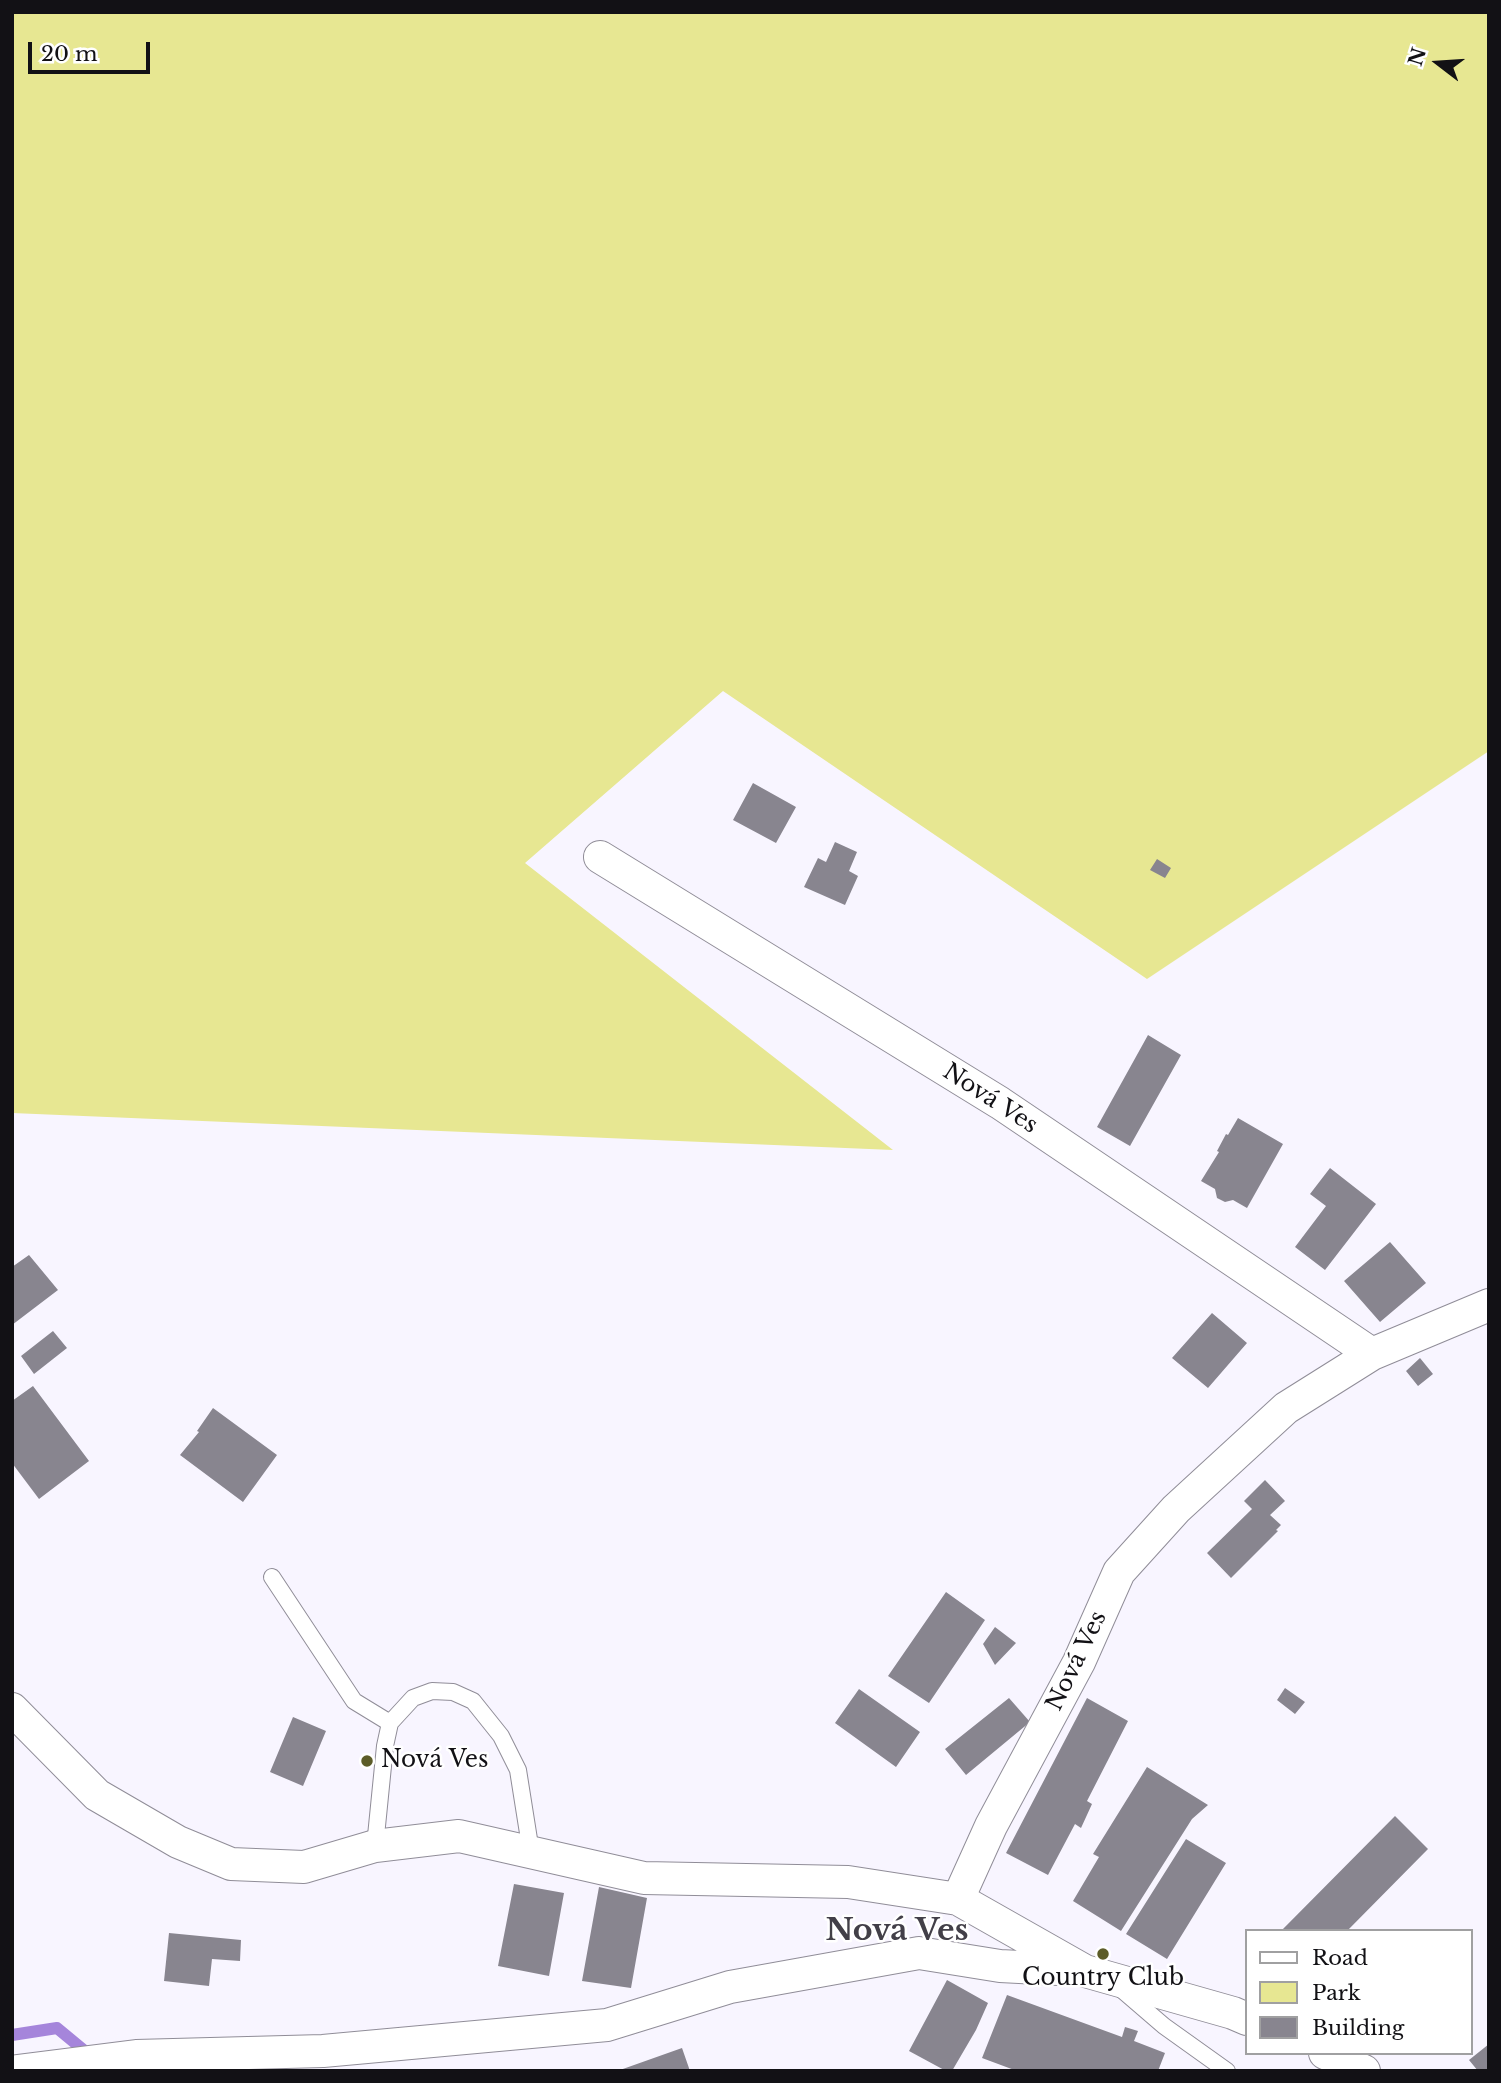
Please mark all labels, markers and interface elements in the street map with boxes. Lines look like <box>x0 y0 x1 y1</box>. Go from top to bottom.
scale bar <box>32 28 154 72</box>
north arrow <box>1403 28 1473 98</box>
text: 20 m <box>41 41 98 67</box>
text: N <box>1404 45 1431 69</box>
street label: Nová Ves <box>937 1058 1043 1140</box>
street label: Nová Ves <box>1041 1607 1113 1715</box>
place label: Nová Ves <box>381 1747 488 1775</box>
marker: Nová Ves <box>359 1753 375 1769</box>
district label: Nová Ves <box>825 1914 969 1950</box>
legend <box>1246 1929 1473 2055</box>
text: Road <box>1312 1945 1368 1971</box>
marker: Country Club <box>1095 1946 1111 1962</box>
place label: Country Club <box>1022 1965 1184 1993</box>
text: Park <box>1312 1980 1361 2006</box>
text: Building <box>1312 2015 1404 2041</box>

